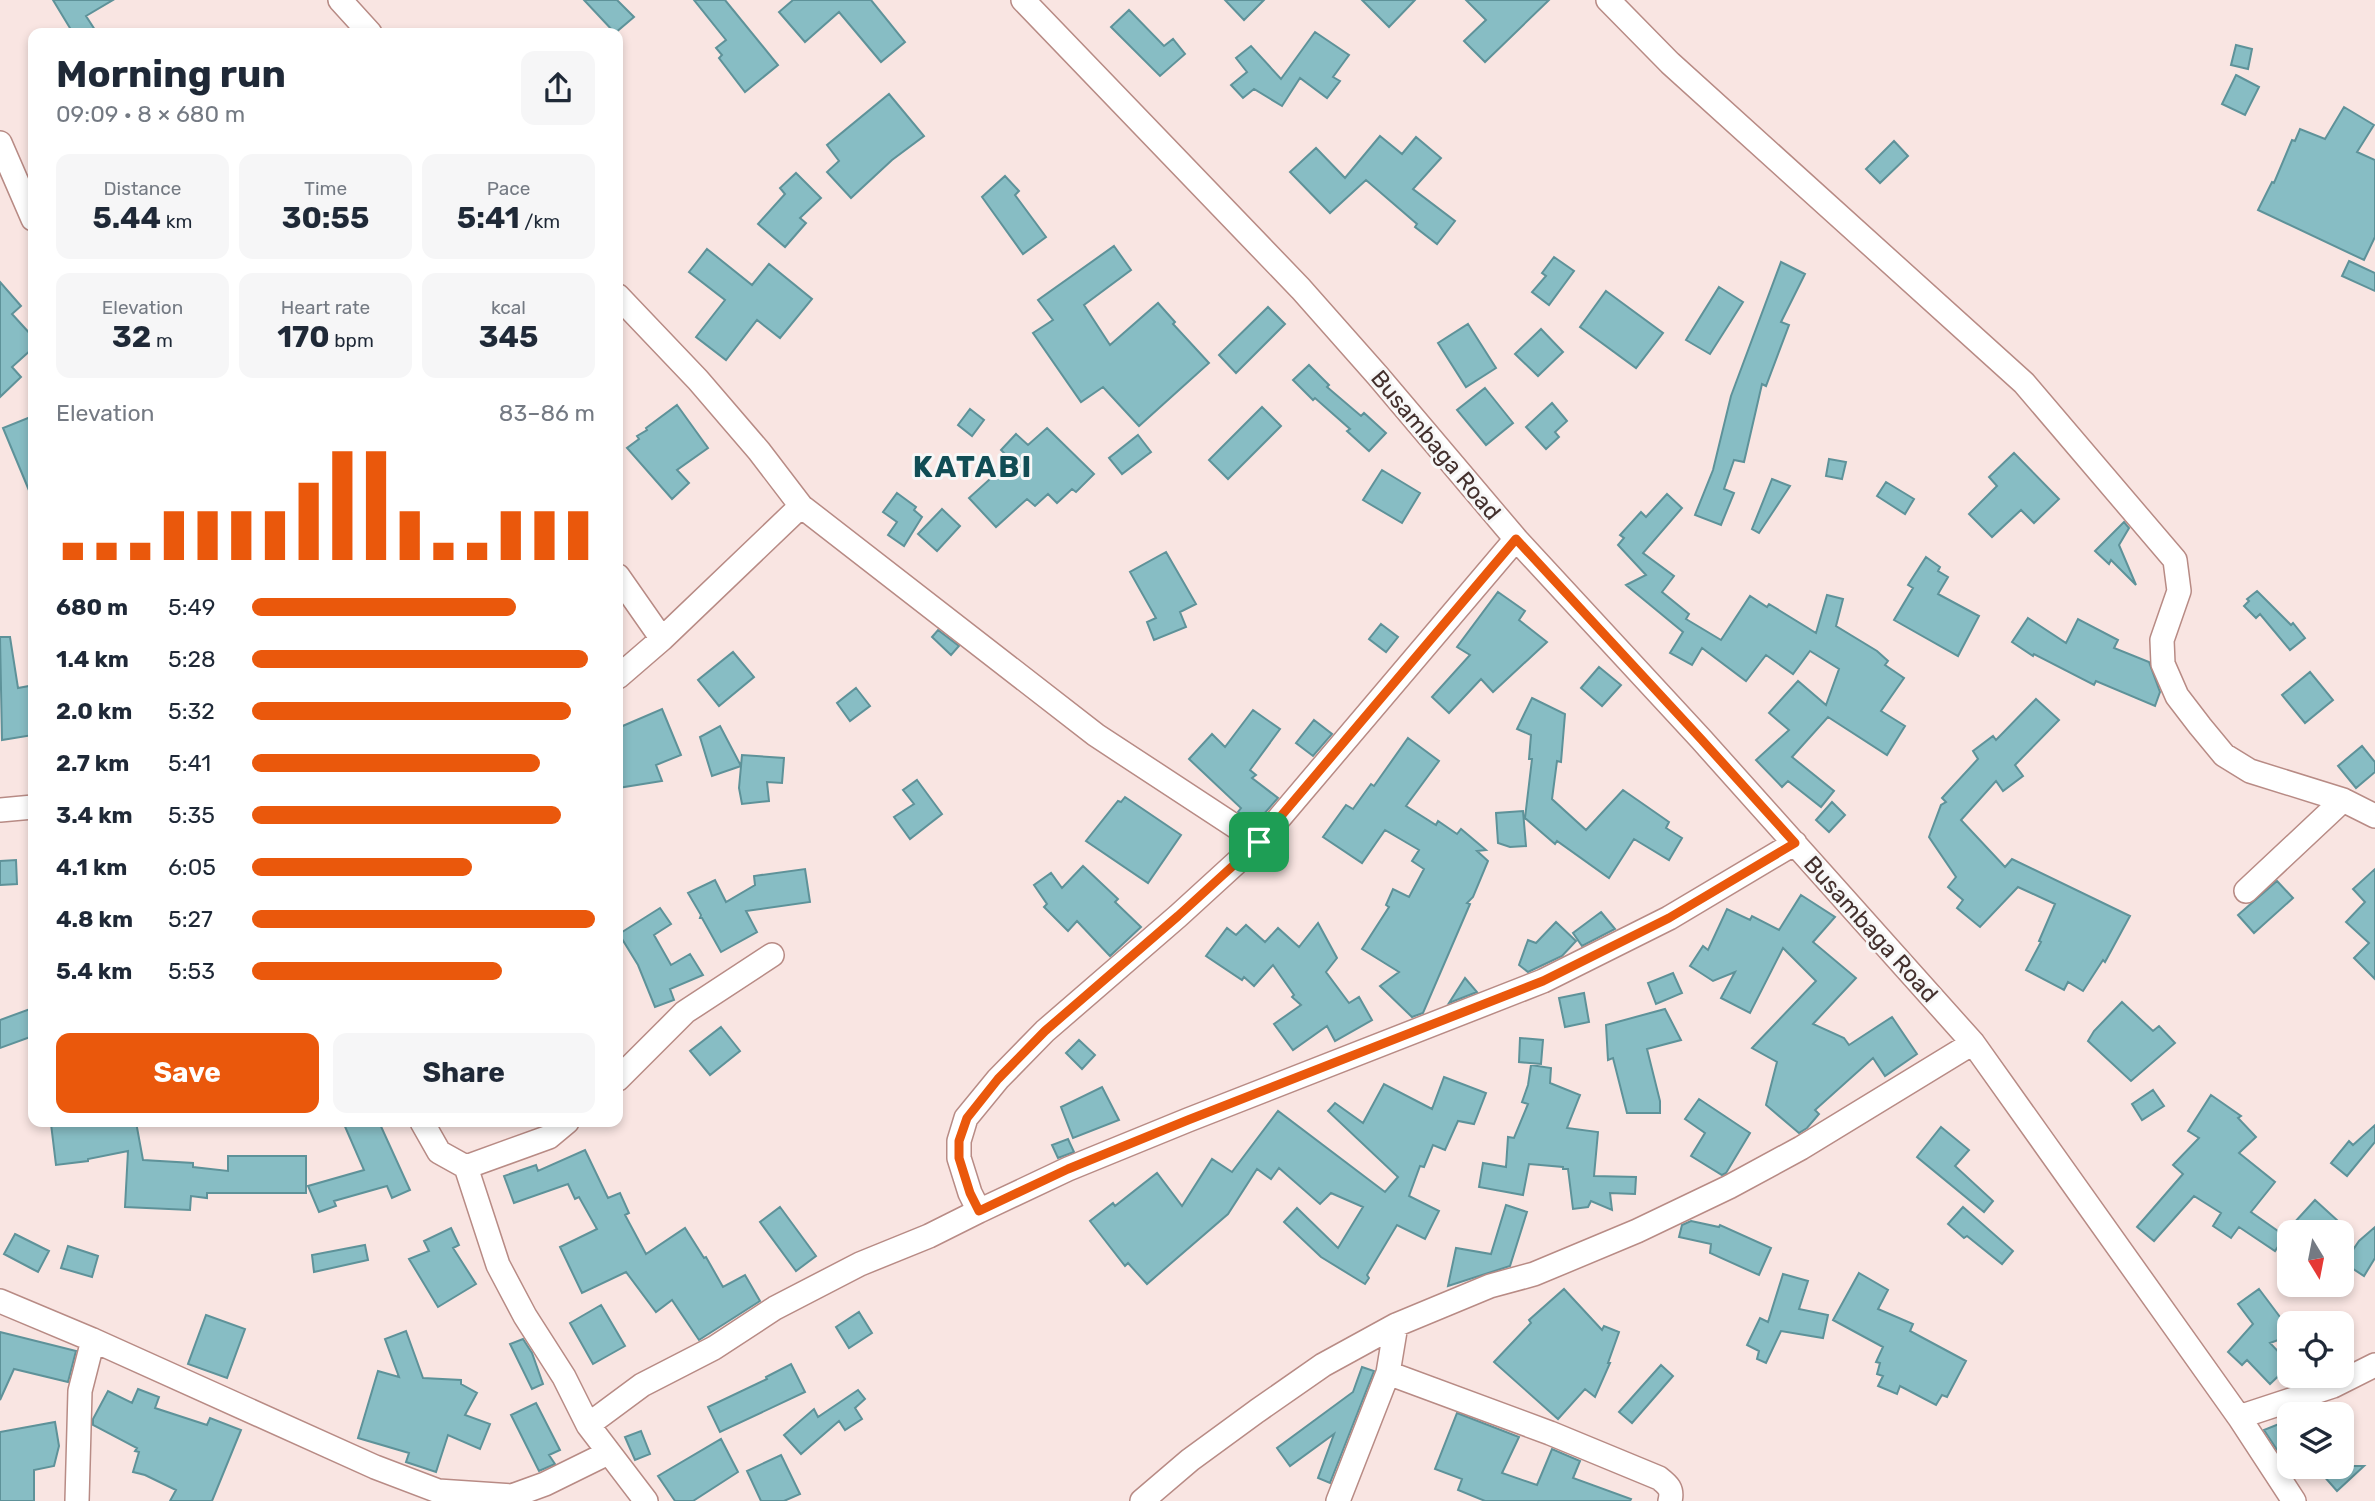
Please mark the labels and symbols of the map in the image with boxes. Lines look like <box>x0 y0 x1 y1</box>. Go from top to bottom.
street label: Busambaga Road <box>1365 364 1507 526</box>
district label: KATABI <box>913 449 1033 485</box>
pin <box>1229 812 1289 872</box>
street label: Busambaga Road <box>1798 850 1944 1008</box>
north arrow <box>2277 1220 2354 1297</box>

